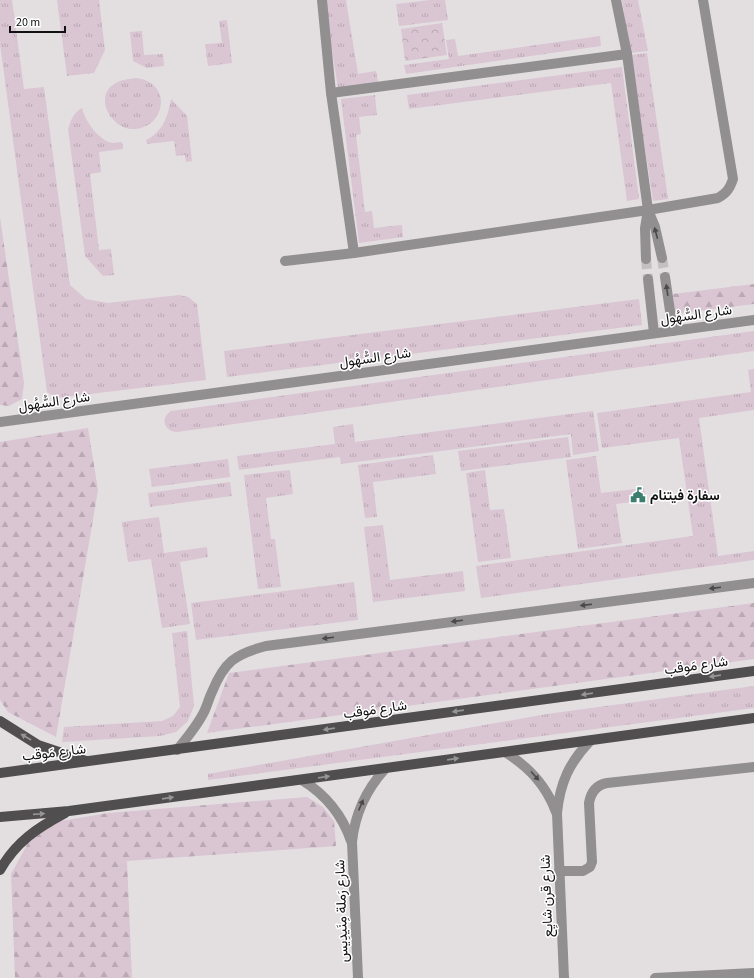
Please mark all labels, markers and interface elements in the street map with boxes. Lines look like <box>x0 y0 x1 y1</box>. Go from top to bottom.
scale bar <box>10 8 65 34</box>
text: 20 m <box>16 14 40 31</box>
one-way arrow <box>653 227 659 240</box>
one-way arrow <box>664 284 670 296</box>
street label: شارع السُّهُول <box>659 300 733 330</box>
street label: شارع السُّهُول <box>338 343 412 373</box>
street label: شارع السُّهُول <box>17 387 91 417</box>
public building icon: سفارة فيتنام <box>629 486 647 504</box>
place label: سفارة فيتنام <box>650 486 720 506</box>
one-way arrow <box>709 585 721 591</box>
one-way arrow <box>580 602 592 608</box>
one-way arrow <box>451 618 463 624</box>
one-way arrow <box>322 634 334 641</box>
street label: شارع مَوقب <box>663 652 729 680</box>
one-way arrow <box>709 673 721 679</box>
one-way arrow <box>580 691 593 697</box>
street label: شارع مَوقب <box>342 696 408 724</box>
one-way arrow <box>452 708 464 714</box>
one-way arrow <box>323 726 335 732</box>
one-way arrow <box>20 734 31 741</box>
street label: شارع مَوقب <box>21 739 87 767</box>
one-way arrow <box>447 756 459 762</box>
one-way arrow <box>531 771 540 782</box>
one-way arrow <box>318 774 331 780</box>
one-way arrow <box>162 795 174 801</box>
one-way arrow <box>358 799 364 810</box>
one-way arrow <box>33 810 45 817</box>
street label: شارع قرن شايِع <box>536 854 559 938</box>
street label: شارع رَملة مِنَيدِيس <box>330 859 354 963</box>

